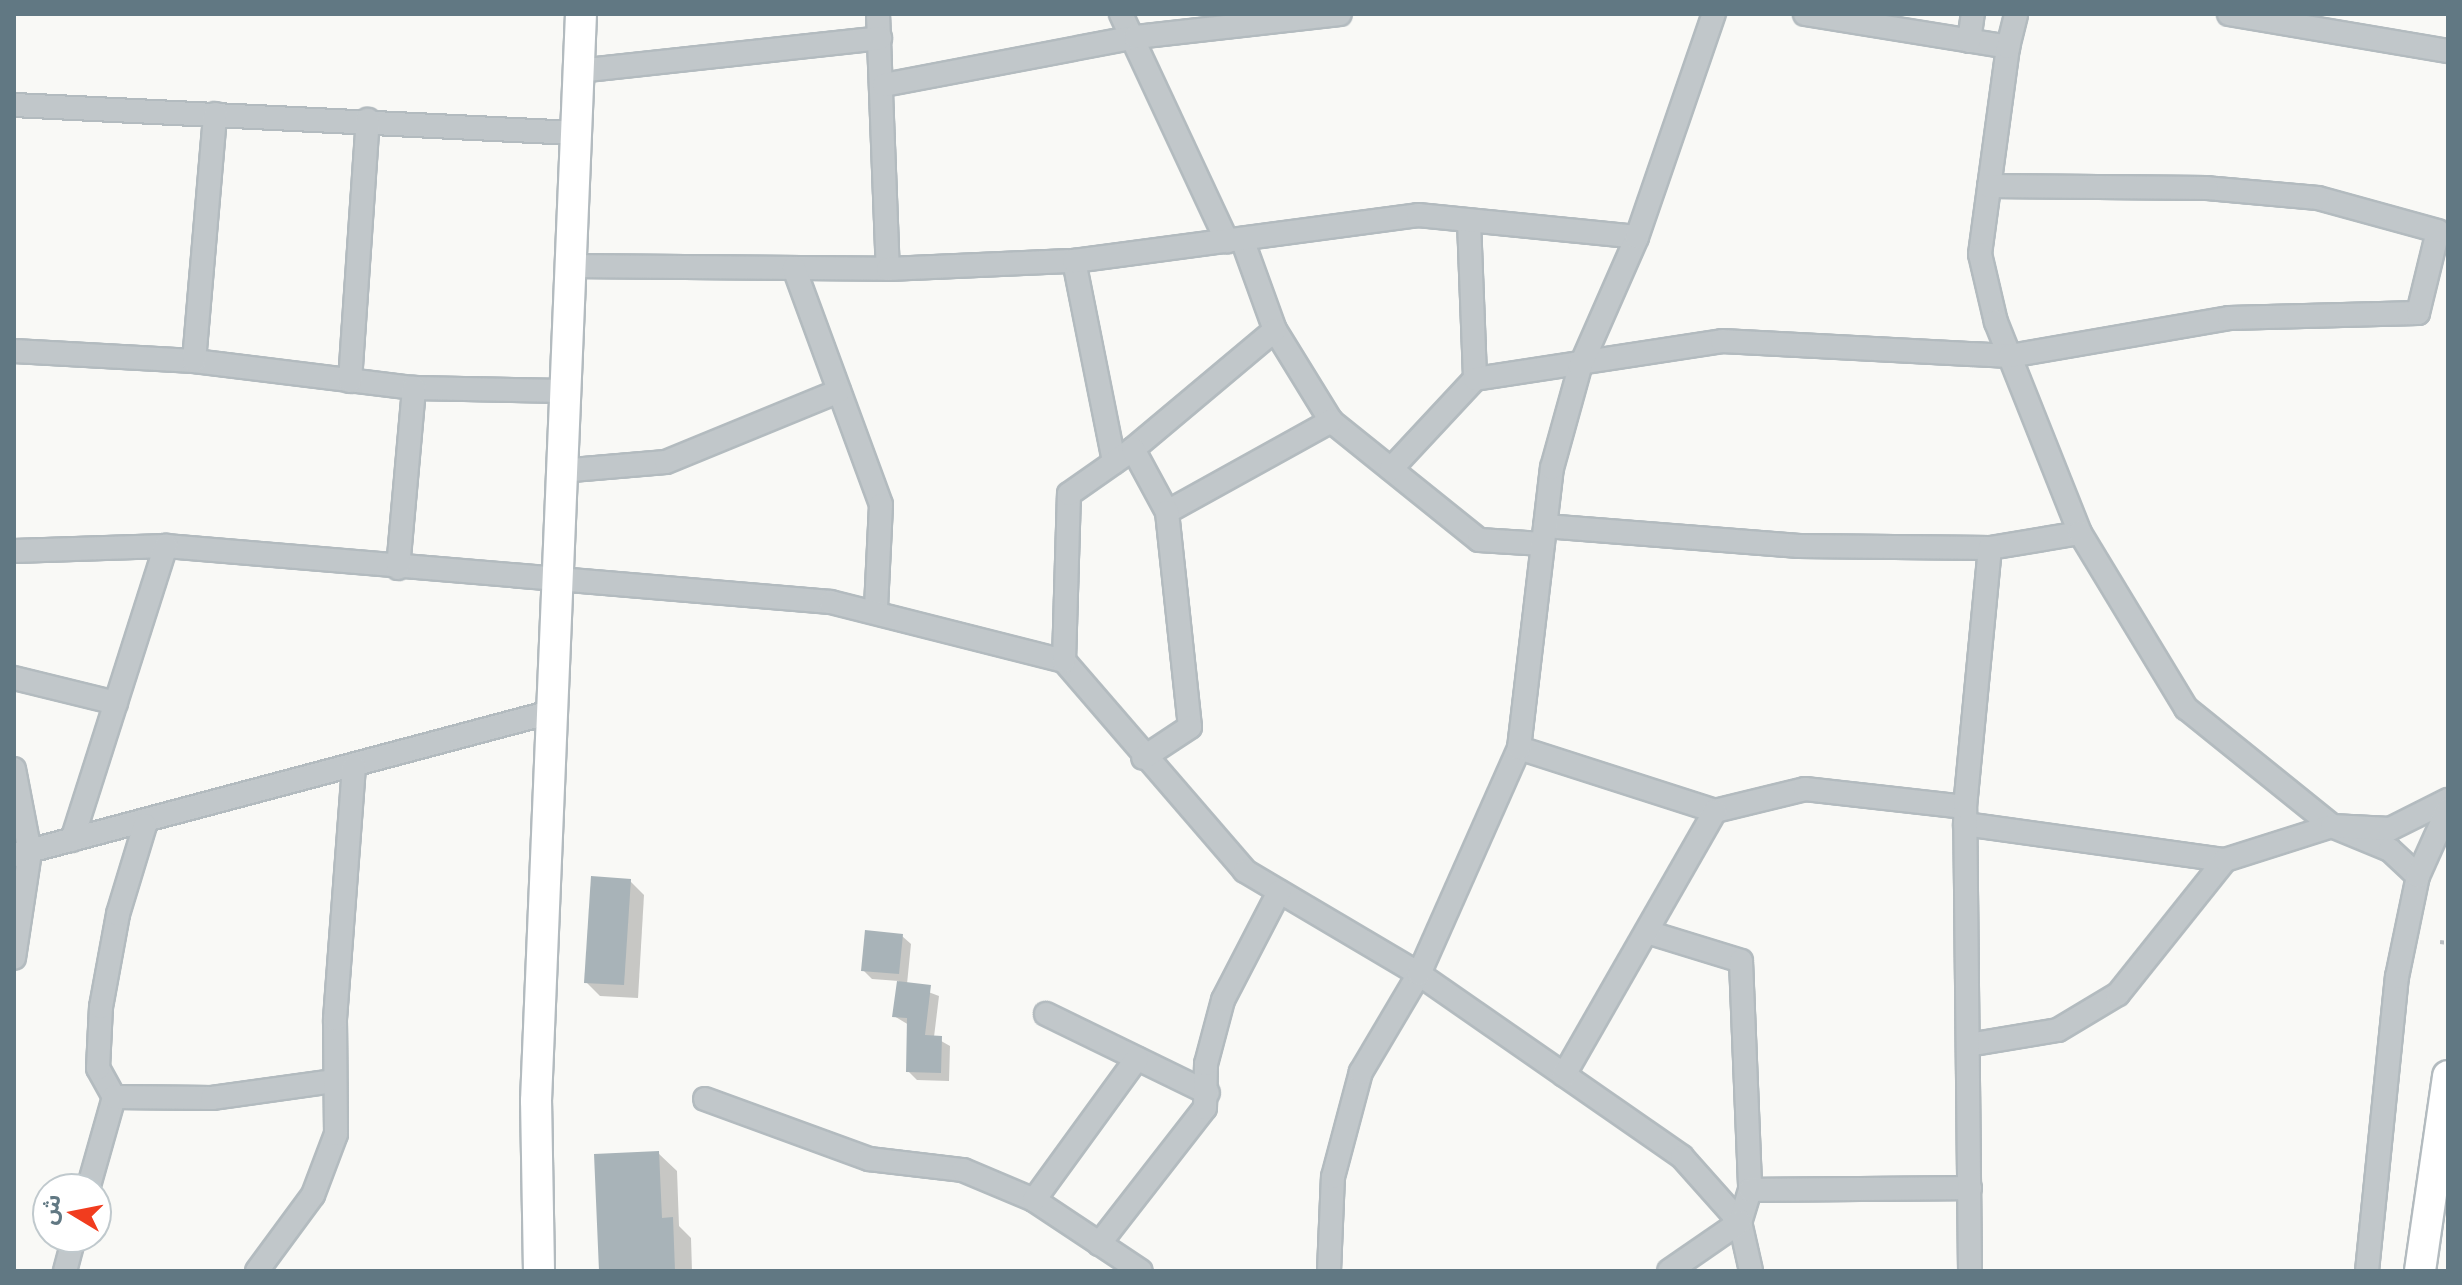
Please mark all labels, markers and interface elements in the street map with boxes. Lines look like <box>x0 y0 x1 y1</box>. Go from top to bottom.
north arrow <box>32 1173 112 1253</box>
text: ش <box>34 1192 66 1226</box>

